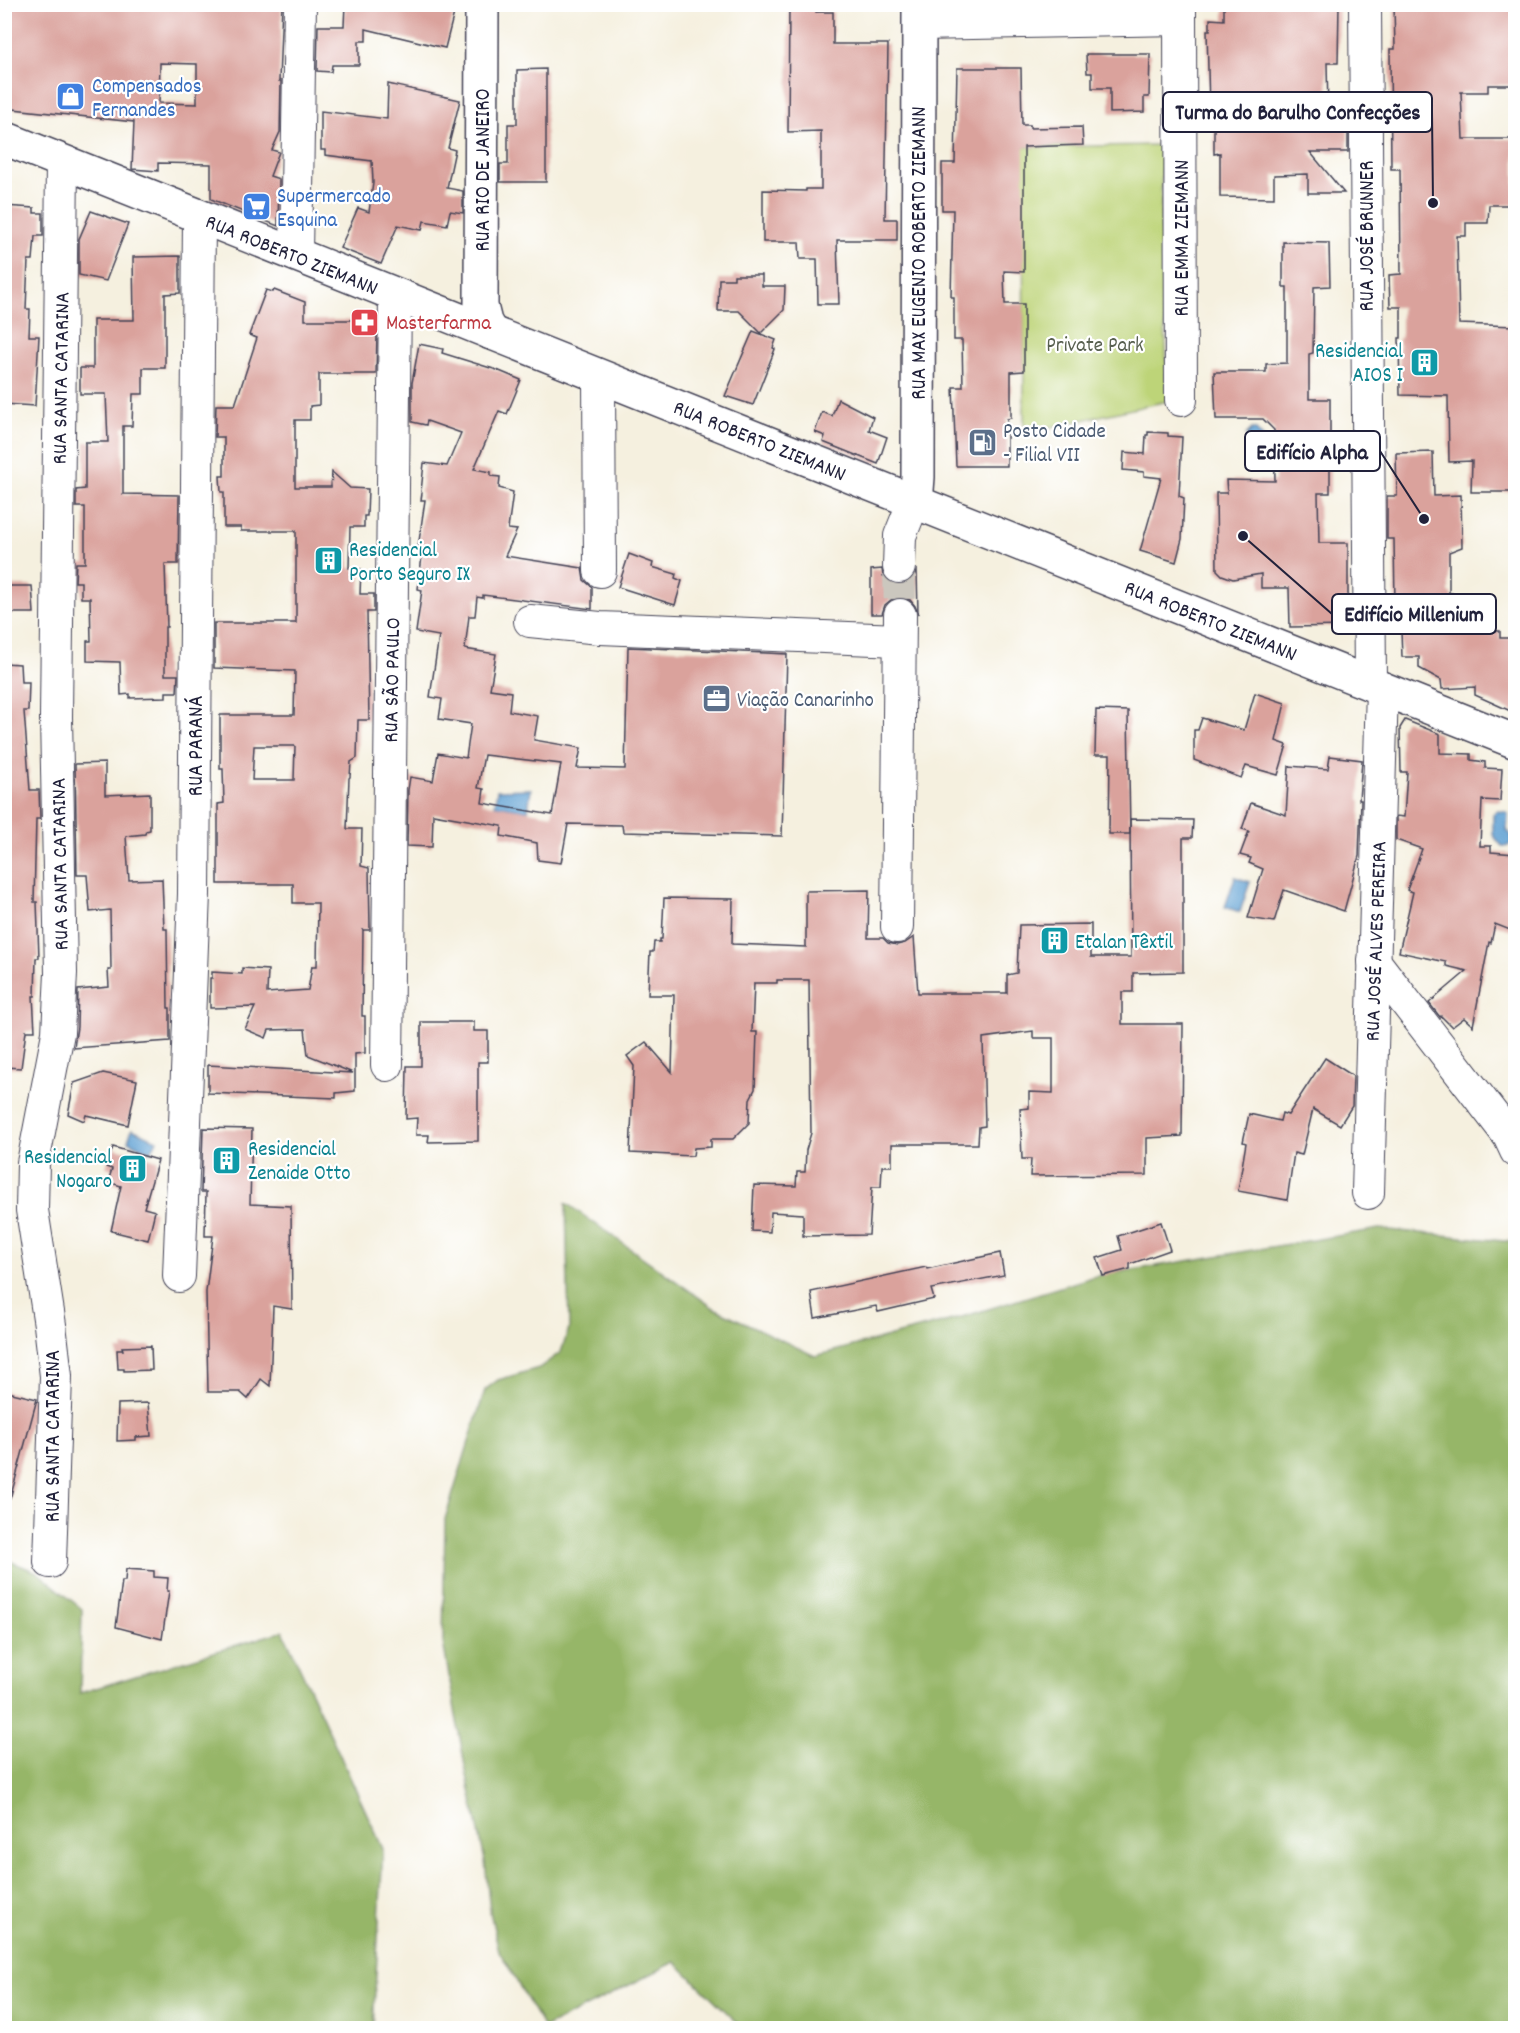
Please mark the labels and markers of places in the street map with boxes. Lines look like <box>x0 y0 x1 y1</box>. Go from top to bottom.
place label: Compensados Fernandes <box>92 73 202 127</box>
shop icon: Compensados Fernandes <box>55 81 87 113</box>
callout: Turma do Barulho Confecções <box>1163 92 1432 132</box>
place label: Supermercado Esquina <box>277 183 391 237</box>
supermarket icon: Supermercado Esquina <box>240 191 272 223</box>
pharmacy icon: Masterfarma <box>349 306 381 338</box>
place label: Masterfarma <box>386 310 492 340</box>
place label: Residencial AIOS I <box>1315 338 1403 392</box>
building icon: Residencial AIOS I <box>1408 346 1440 378</box>
place label: Posto Cidade - Filial VII <box>1003 418 1106 472</box>
fuel station icon: Posto Cidade - Filial VII <box>966 426 998 458</box>
callout: Edifício Alpha <box>1245 431 1380 471</box>
place label: Residencial Porto Seguro IX <box>349 537 470 591</box>
building icon: Residencial Porto Seguro IX <box>312 545 344 577</box>
callout: Edifício Millenium <box>1332 594 1496 634</box>
office icon: Viação Canarinho <box>700 683 732 715</box>
place label: Viação Canarinho <box>737 687 874 717</box>
building icon: Etalan Têxtil <box>1038 925 1070 957</box>
place label: Etalan Têxtil <box>1075 929 1173 959</box>
place label: Residencial Zenaide Otto <box>248 1136 351 1190</box>
place label: Residencial Nogaro <box>24 1144 112 1198</box>
building icon: Residencial Zenaide Otto <box>211 1144 243 1176</box>
building icon: Residencial Nogaro <box>117 1152 149 1184</box>

